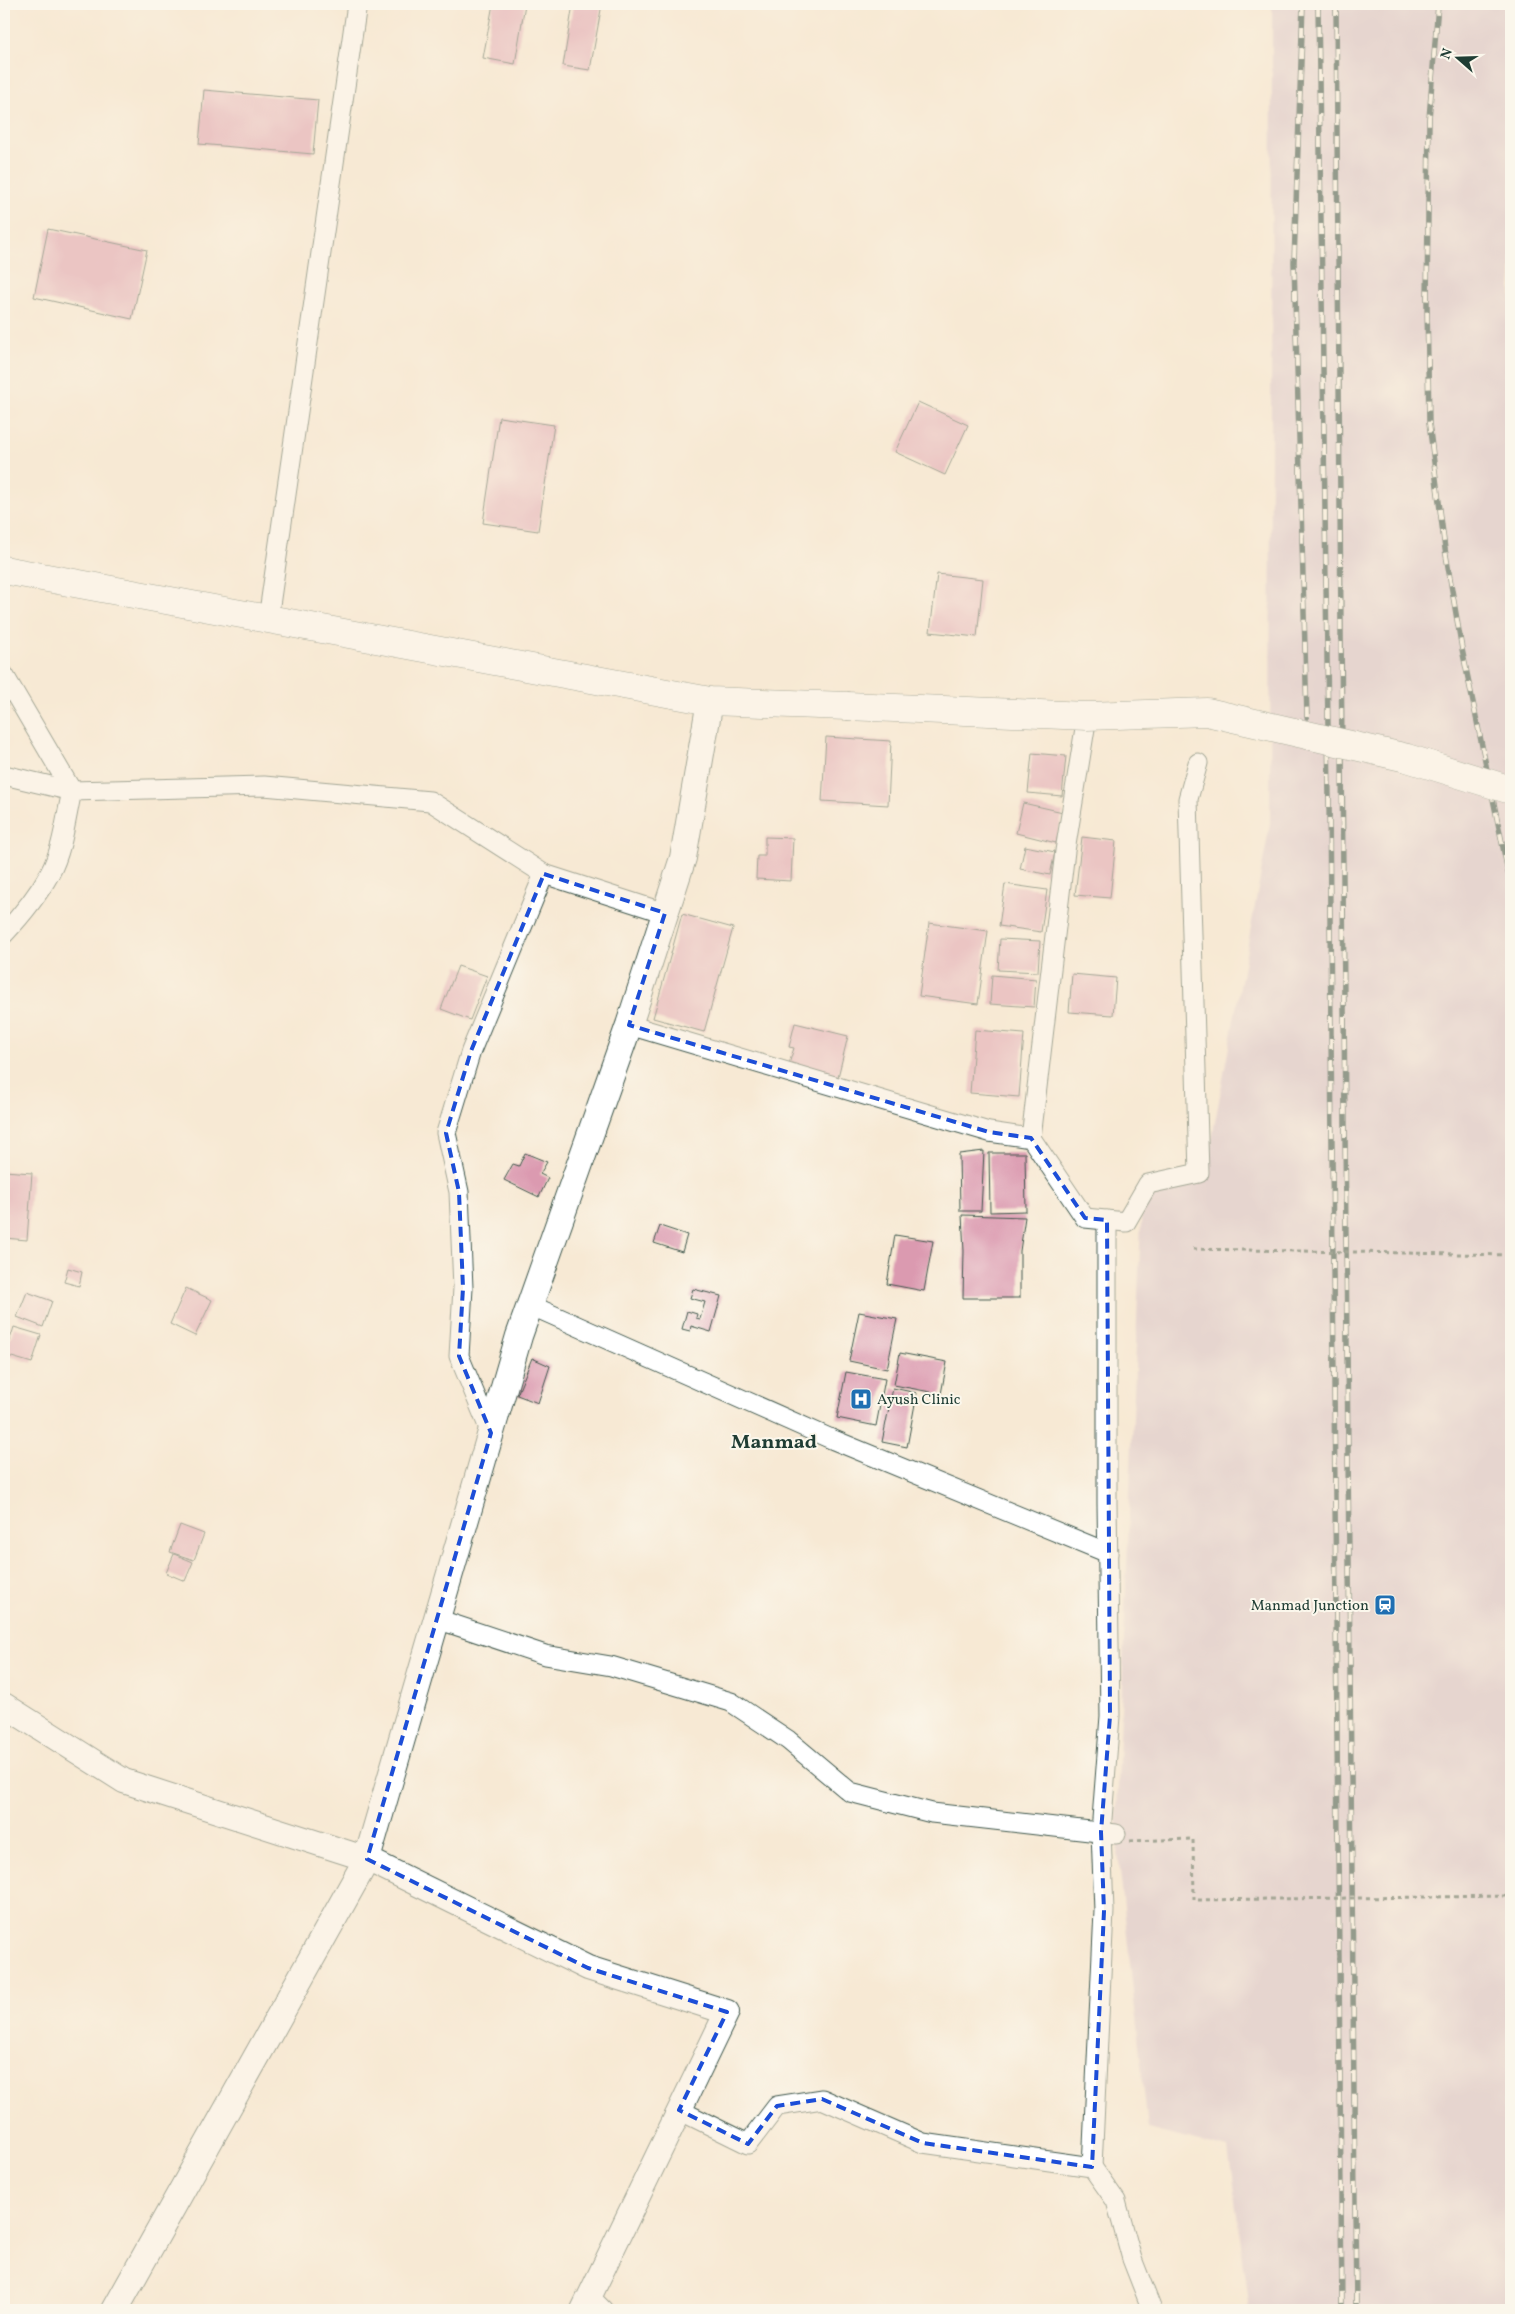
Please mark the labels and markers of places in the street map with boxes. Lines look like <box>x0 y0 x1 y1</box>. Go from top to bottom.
hospital icon: Ayush Clinic <box>849 1387 873 1411</box>
place label: Ayush Clinic <box>877 1390 961 1411</box>
station icon: Manmad Junction <box>1373 1593 1397 1617</box>
place label: Manmad Junction <box>1251 1596 1369 1617</box>

